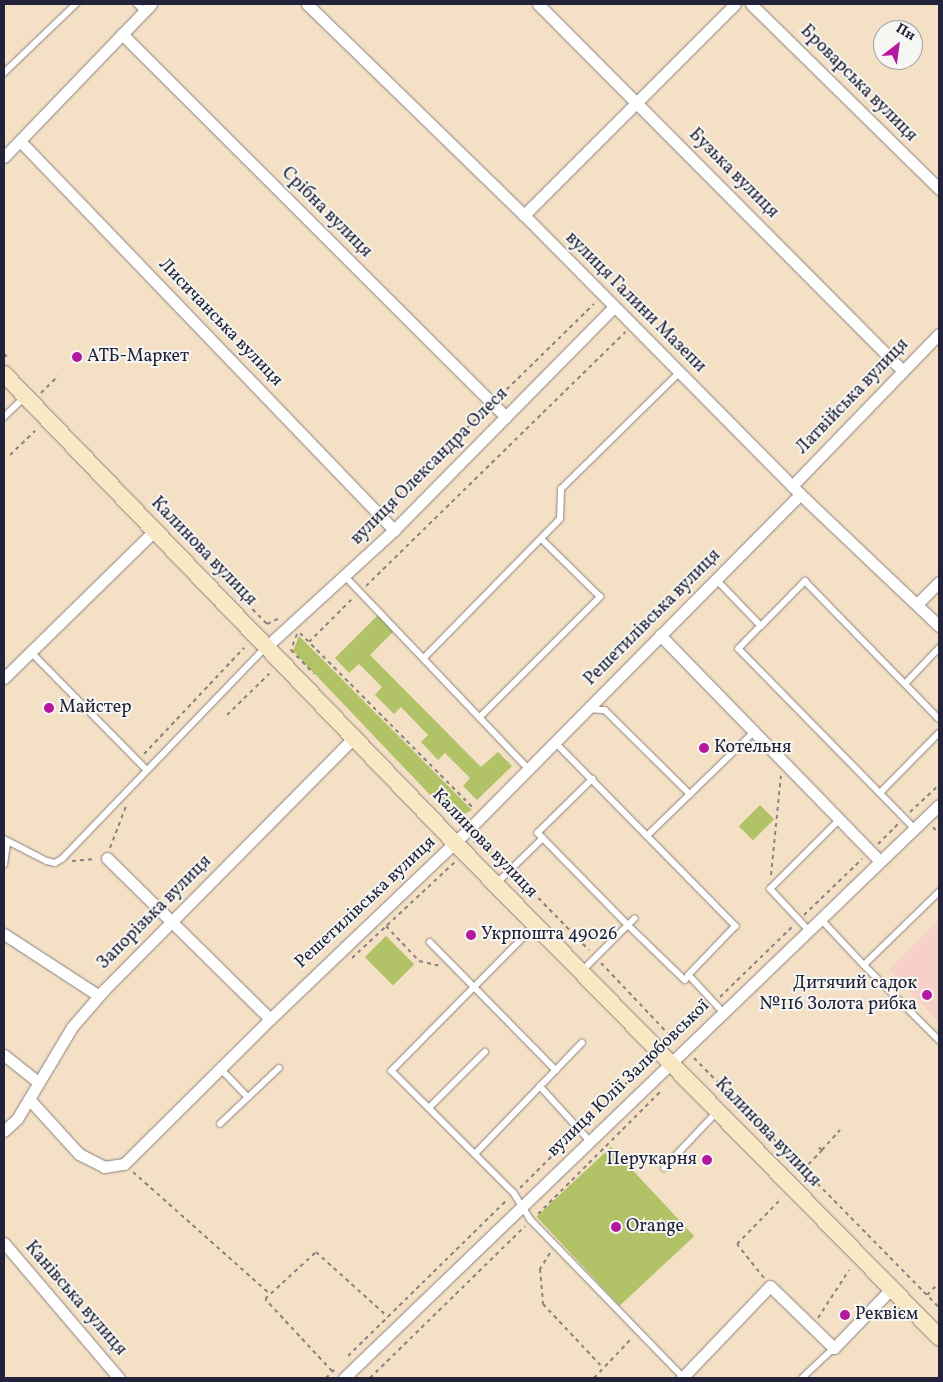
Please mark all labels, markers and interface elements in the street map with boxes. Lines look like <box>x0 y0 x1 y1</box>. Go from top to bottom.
text: Пн <box>892 19 919 46</box>
north arrow <box>873 20 923 70</box>
street label: Броварська вулиця <box>795 21 921 147</box>
street label: Бузька вулиця <box>683 124 783 224</box>
street label: Срібна вулиця <box>276 163 376 263</box>
street label: вулиця Галини Мазепи <box>560 228 710 378</box>
street label: Лисичанська вулиця <box>153 254 287 392</box>
street label: Латвійська вулиця <box>792 335 914 459</box>
place label: АТБ-Маркет <box>87 346 189 368</box>
marker: АТБ-Маркет <box>71 351 83 363</box>
street label: вулиця Олександра Олеся <box>347 384 513 550</box>
street label: Калинова вулиця <box>146 493 260 611</box>
street label: Решетилівська вулиця <box>580 545 726 691</box>
place label: Майстер <box>59 697 132 719</box>
marker: Майстер <box>43 702 55 714</box>
place label: Котельня <box>714 737 791 759</box>
marker: Котельня <box>698 742 710 754</box>
street label: Калинова вулиця <box>427 785 541 903</box>
street label: Решетилівська вулиця <box>291 832 441 974</box>
street label: Запорізька вулиця <box>93 851 217 975</box>
place label: Укрпошта 49026 <box>481 924 617 946</box>
marker: Укрпошта 49026 <box>465 929 477 941</box>
place label: Дитячий садок №116 Золота рибка <box>759 974 917 1016</box>
marker: Дитячий садок №116 Золота рибка <box>921 989 933 1001</box>
street label: вулиця Юлії Залюбовської <box>543 996 715 1162</box>
street label: Калинова вулиця <box>710 1074 824 1192</box>
place label: Перукарня <box>607 1149 697 1171</box>
marker: Перукарня <box>701 1154 713 1166</box>
place label: Orange <box>626 1216 684 1238</box>
marker: Orange <box>610 1221 622 1233</box>
street label: Канівська вулиця <box>19 1237 131 1361</box>
place label: Реквієм <box>855 1304 918 1326</box>
marker: Реквієм <box>839 1309 851 1321</box>

